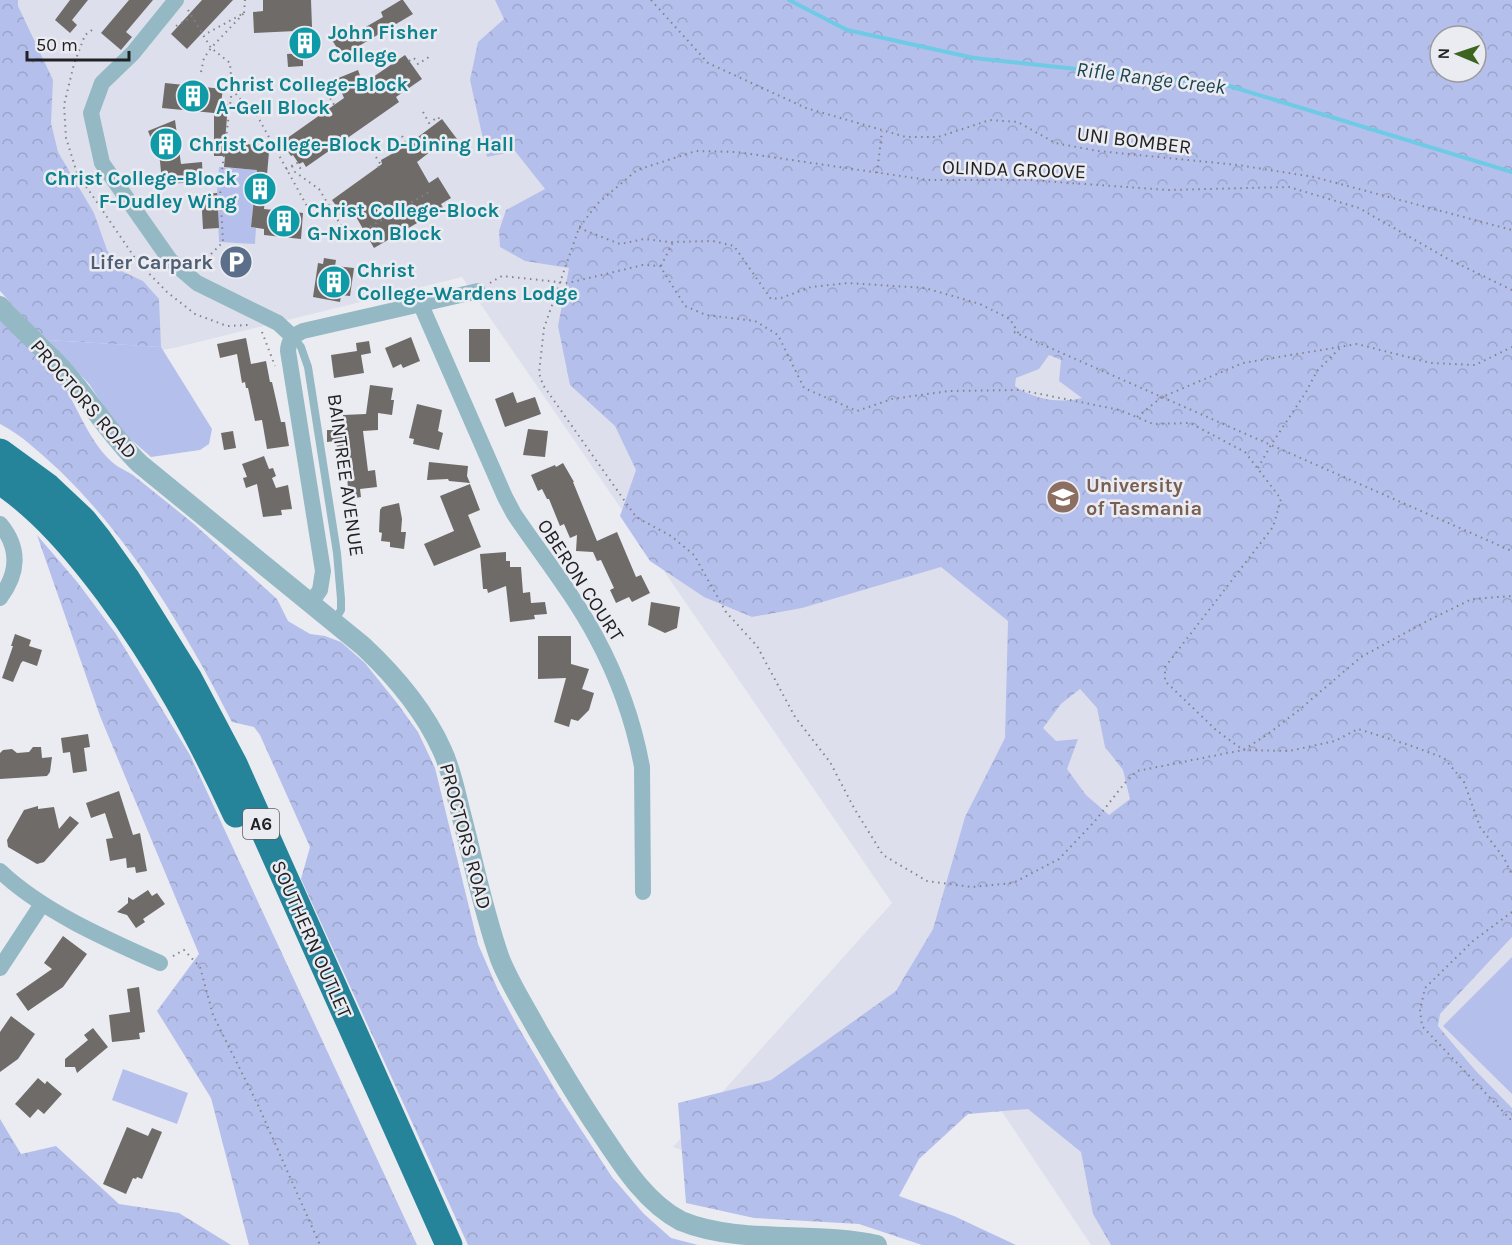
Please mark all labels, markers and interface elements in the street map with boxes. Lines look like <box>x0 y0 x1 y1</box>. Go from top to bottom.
place label: John Fisher College <box>328 21 437 67</box>
scale bar <box>27 24 129 62</box>
north arrow <box>1428 24 1488 84</box>
building icon: John Fisher College <box>287 25 323 61</box>
text: 50 m <box>36 34 78 56</box>
text: N <box>1434 47 1453 60</box>
water label: Rifle Range Creek <box>1075 57 1228 99</box>
place label: Christ College-Block A-Gell Block <box>216 73 408 119</box>
building icon: Christ College-Block A-Gell Block <box>175 78 211 114</box>
street label: UNI BOMBER <box>1075 122 1193 159</box>
building icon: Christ College-Block D-Dining Hall <box>148 126 184 162</box>
place label: Christ College-Block D-Dining Hall <box>189 133 514 156</box>
street label: OLINDA GROOVE <box>941 155 1086 184</box>
place label: Christ College-Block F-Dudley Wing <box>45 167 237 213</box>
building icon: Christ College-Block F-Dudley Wing <box>242 171 278 207</box>
place label: Christ College-Block G-Nixon Block <box>307 199 499 245</box>
building icon: Christ College-Block G-Nixon Block <box>266 203 302 239</box>
parking icon: Lifer Carpark <box>218 244 254 280</box>
place label: Lifer Carpark <box>90 251 213 274</box>
place label: Christ College-Wardens Lodge <box>357 259 578 305</box>
building icon: Christ College-Wardens Lodge <box>316 264 352 300</box>
street label: PROCTORS ROAD <box>26 335 142 464</box>
street label: BAINTREE AVENUE <box>323 392 368 558</box>
place label: University of Tasmania <box>1086 474 1202 520</box>
school or university icon: University of Tasmania <box>1045 479 1081 515</box>
street label: OBERON COURT <box>533 515 629 646</box>
street label: PROCTORS ROAD <box>435 761 496 912</box>
road number: A6 <box>243 809 279 839</box>
street label: SOUTHERN OUTLET <box>266 857 357 1022</box>

